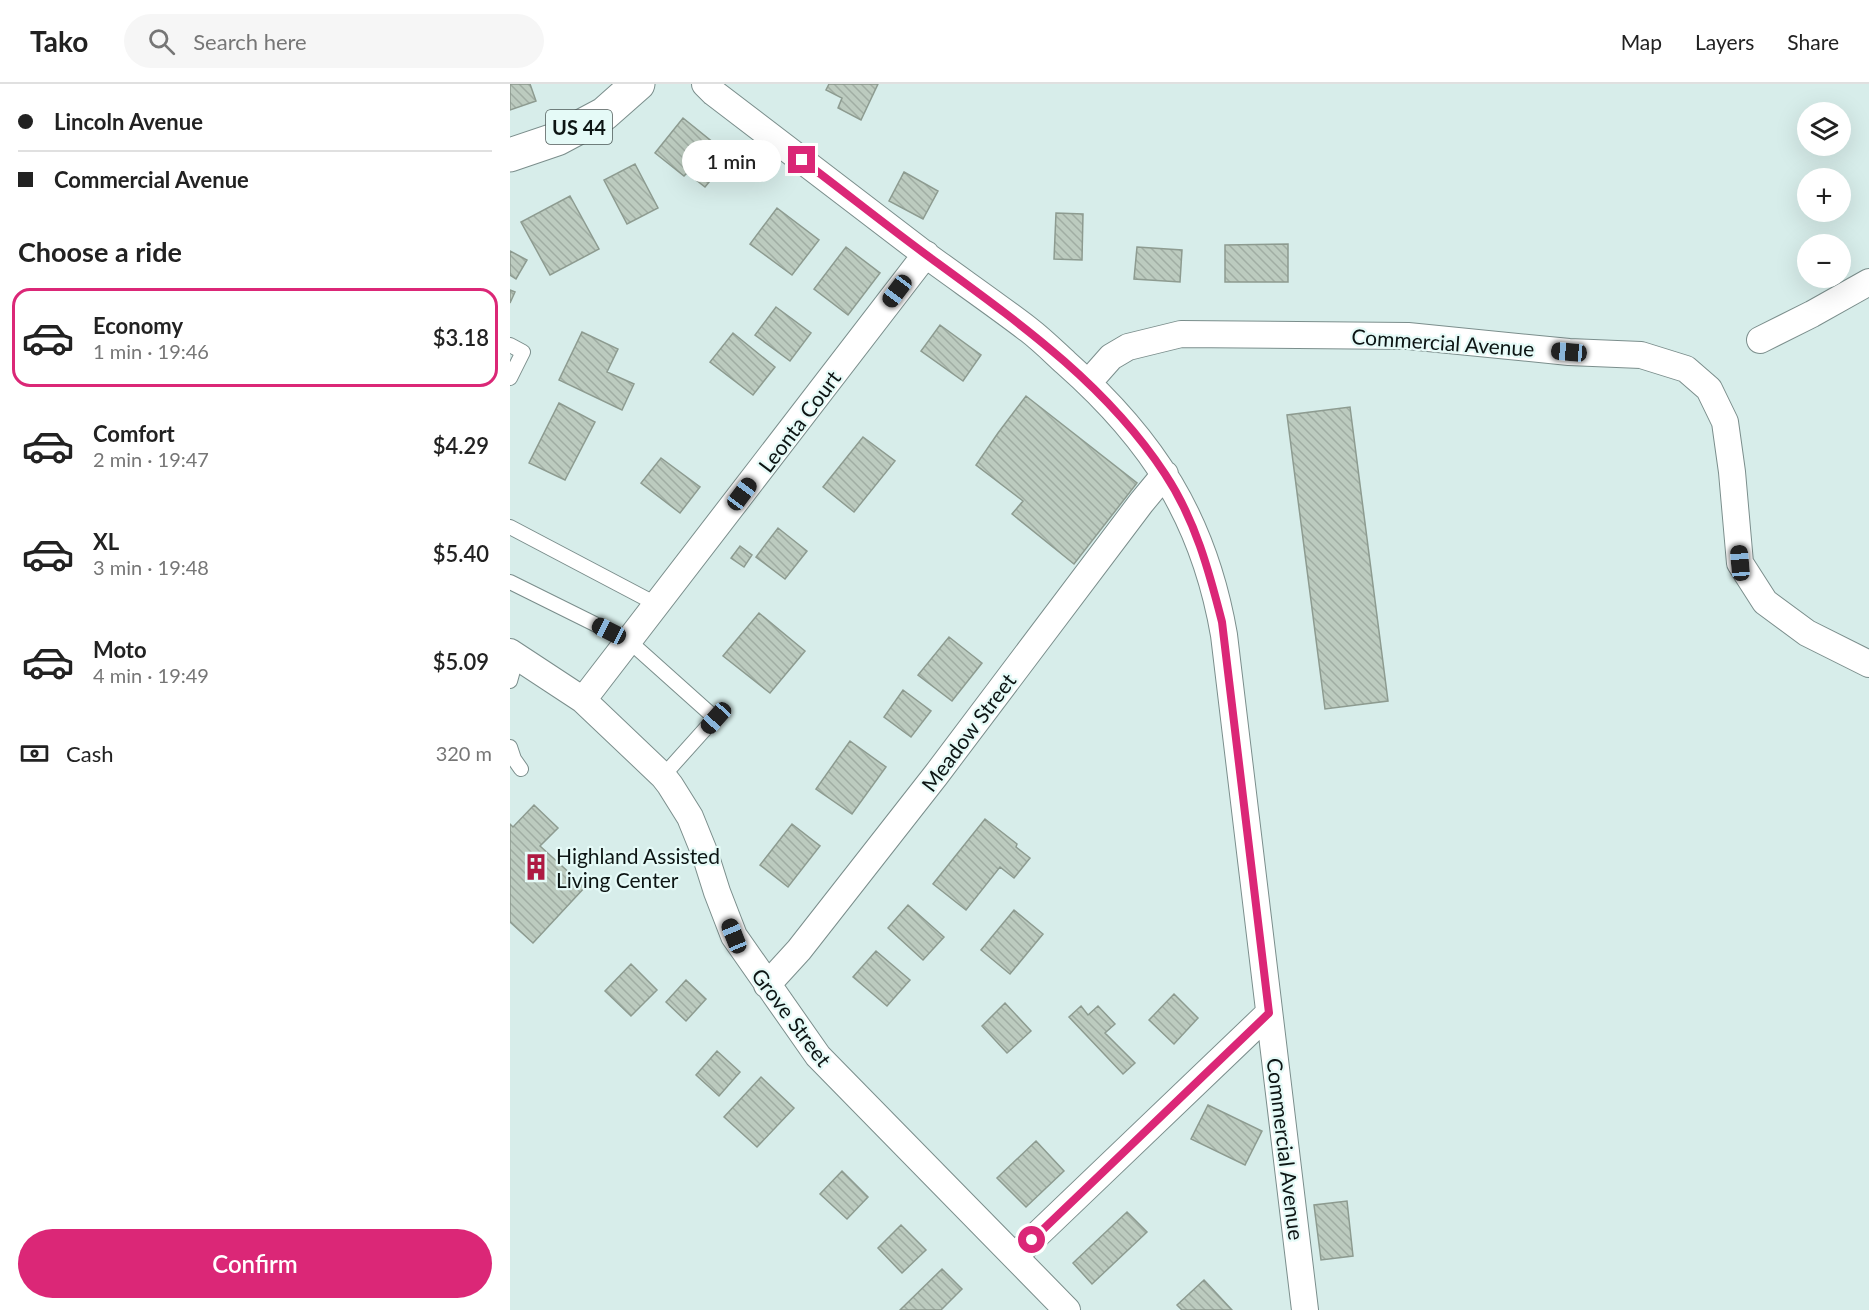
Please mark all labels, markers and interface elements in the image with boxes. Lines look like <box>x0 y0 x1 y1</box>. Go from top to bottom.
search box <box>124 14 544 68</box>
text: Tako <box>30 24 88 58</box>
icon: search <box>145 25 178 58</box>
text: Search here <box>193 28 307 55</box>
text: Map <box>1621 29 1662 54</box>
text: Layers <box>1695 29 1754 54</box>
text: Share <box>1787 29 1839 54</box>
map controls <box>1797 102 1851 288</box>
button: layers <box>1797 102 1851 156</box>
text: Lincoln Avenue <box>54 108 203 135</box>
road number: US 44 <box>546 110 612 144</box>
callout: 1 min <box>682 139 781 181</box>
route end <box>788 146 815 173</box>
text: 1 min <box>707 149 756 173</box>
text: Commercial Avenue <box>54 166 249 193</box>
button: + <box>1797 168 1851 222</box>
button: − <box>1797 234 1851 288</box>
text: Choose a ride <box>18 235 182 268</box>
car <box>879 271 915 311</box>
icon: car <box>21 311 75 365</box>
text: Economy <box>93 312 183 339</box>
street label: Commercial Avenue <box>1351 323 1535 361</box>
text: $3.18 <box>433 324 489 351</box>
text: 1 min · 19:46 <box>93 339 209 363</box>
car <box>1550 341 1588 363</box>
street label: Leonta Court <box>753 365 846 477</box>
icon: car <box>21 419 75 473</box>
text: Comfort <box>93 420 175 447</box>
text: $4.29 <box>433 432 489 459</box>
text: 2 min · 19:47 <box>93 447 209 471</box>
car <box>724 474 760 514</box>
icon: car <box>21 527 75 581</box>
text: XL <box>93 528 119 555</box>
text: $5.40 <box>433 540 489 567</box>
car <box>1729 544 1751 582</box>
text: 3 min · 19:48 <box>93 555 209 579</box>
car <box>589 615 629 647</box>
icon: car <box>21 635 75 689</box>
text: Moto <box>93 636 147 663</box>
text: $5.09 <box>433 648 489 675</box>
text: 4 min · 19:49 <box>93 663 209 687</box>
street label: Meadow Street <box>916 668 1021 796</box>
car <box>697 699 735 737</box>
icon: cash <box>18 737 51 770</box>
text: Cash <box>66 740 113 767</box>
text: 320 m <box>436 741 492 765</box>
place label: Highland Assisted Living Center <box>556 843 720 892</box>
building icon: Highland Assisted Living Center <box>521 852 551 882</box>
car <box>719 916 749 956</box>
street label: Grove Street <box>747 963 837 1071</box>
street label: Commercial Avenue <box>1262 1057 1310 1241</box>
route start <box>1018 1226 1045 1253</box>
button: Confirm <box>18 1229 492 1298</box>

